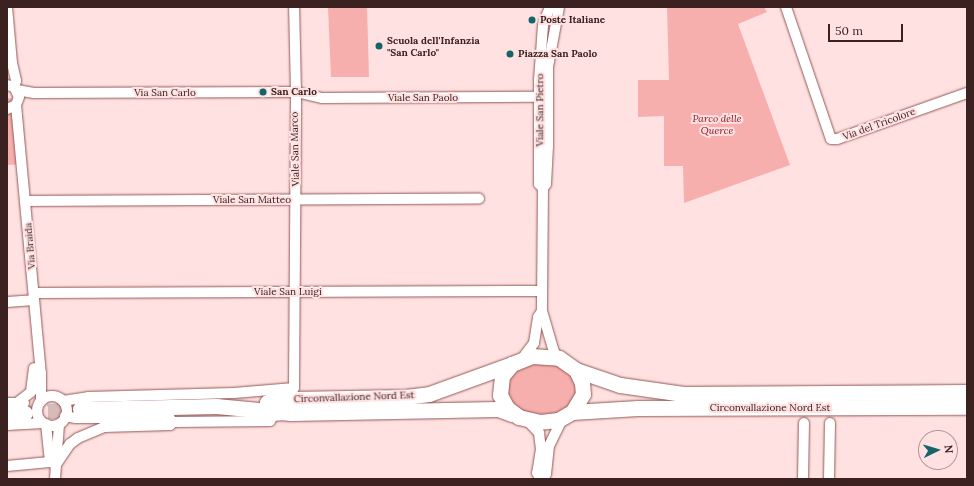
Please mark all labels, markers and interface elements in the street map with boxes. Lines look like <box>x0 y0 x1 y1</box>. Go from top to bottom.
place label: Poste Italiane <box>540 14 605 26</box>
marker: Poste Italiane <box>527 15 537 25</box>
scale bar <box>830 16 905 42</box>
text: 50 m <box>835 23 863 38</box>
place label: Scuola dell'Infanzia "San Carlo" <box>387 34 480 58</box>
marker: Scuola dell'Infanzia "San Carlo" <box>374 41 384 51</box>
place label: Piazza San Paolo <box>518 48 597 60</box>
marker: Piazza San Paolo <box>505 49 515 59</box>
street label: Viale San Pietro <box>534 74 546 146</box>
place label: San Carlo <box>271 86 317 98</box>
street label: Via San Carlo <box>134 87 196 99</box>
marker: San Carlo <box>258 87 268 97</box>
street label: Viale San Paolo <box>388 92 458 104</box>
street label: Via del Tricolore <box>841 105 917 143</box>
street label: Viale San Marco <box>288 112 302 186</box>
park label: Parco delle Querce <box>692 112 742 136</box>
street label: Viale San Matteo <box>213 194 291 206</box>
street label: Via Braida <box>22 222 38 270</box>
street label: Viale San Luigi <box>254 286 322 298</box>
street label: Circonvallazione Nord Est <box>293 389 415 405</box>
street label: Circonvallazione Nord Est <box>710 402 830 414</box>
north arrow <box>918 430 958 470</box>
text: N <box>942 444 956 454</box>

